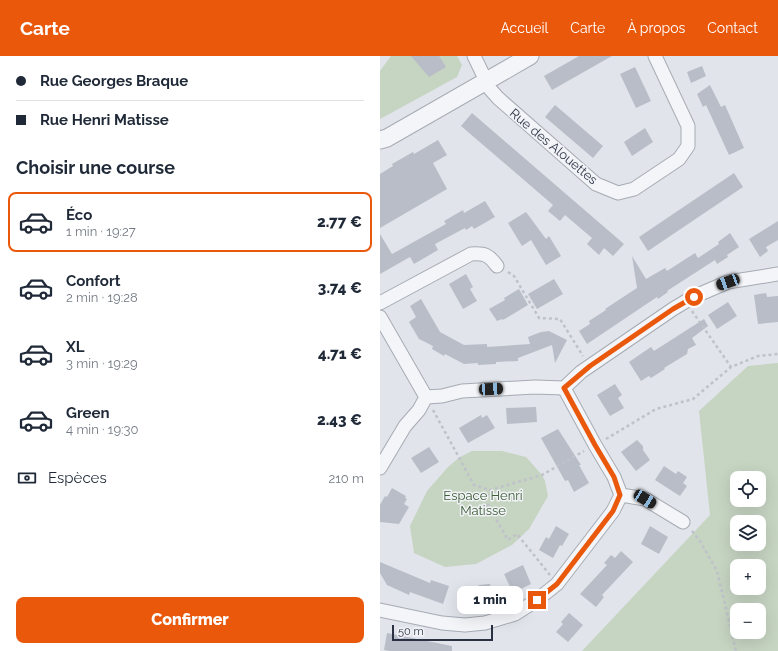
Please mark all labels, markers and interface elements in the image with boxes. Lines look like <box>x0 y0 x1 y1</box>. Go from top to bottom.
text: Carte <box>20 17 70 39</box>
text: Accueil <box>500 20 548 36</box>
text: Carte <box>570 20 605 36</box>
text: À propos <box>627 20 685 36</box>
text: Contact <box>707 20 758 36</box>
text: Rue Georges Braque <box>40 72 188 90</box>
street label: Rue des Alouettes <box>507 105 601 187</box>
text: Rue Henri Matisse <box>40 111 169 129</box>
text: Choisir une course <box>16 157 175 178</box>
icon: car <box>18 204 54 240</box>
text: Éco <box>66 206 92 224</box>
text: 2.77 € <box>317 213 362 231</box>
text: 1 min · 19:27 <box>66 224 136 239</box>
icon: car <box>18 270 54 306</box>
text: Confort <box>66 272 120 290</box>
car <box>715 272 741 292</box>
text: 3.74 € <box>318 279 362 297</box>
route start <box>685 288 703 306</box>
text: 2 min · 19:28 <box>66 290 138 305</box>
icon: car <box>18 336 54 372</box>
text: XL <box>66 338 84 356</box>
text: 4.71 € <box>318 345 362 363</box>
text: 3 min · 19:29 <box>66 356 138 371</box>
car <box>479 382 503 396</box>
icon: car <box>18 402 54 438</box>
text: Green <box>66 404 110 422</box>
text: 2.43 € <box>317 411 362 429</box>
text: 4 min · 19:30 <box>66 422 138 437</box>
icon: cash <box>16 467 38 489</box>
text: Espèces <box>48 469 107 487</box>
text: 210 m <box>328 471 364 486</box>
map controls <box>730 471 766 639</box>
button: locate <box>730 471 766 507</box>
park label: Espace Henri Matisse <box>443 488 523 518</box>
car <box>632 488 658 510</box>
button: layers <box>730 515 766 551</box>
button: + <box>730 559 766 595</box>
callout: 1 min <box>457 586 523 614</box>
route end <box>528 591 546 609</box>
text: 1 min <box>473 592 507 607</box>
button: Confirmer <box>16 597 364 643</box>
button: − <box>730 603 766 639</box>
scale bar <box>392 623 493 642</box>
text: 50 m <box>398 625 424 638</box>

